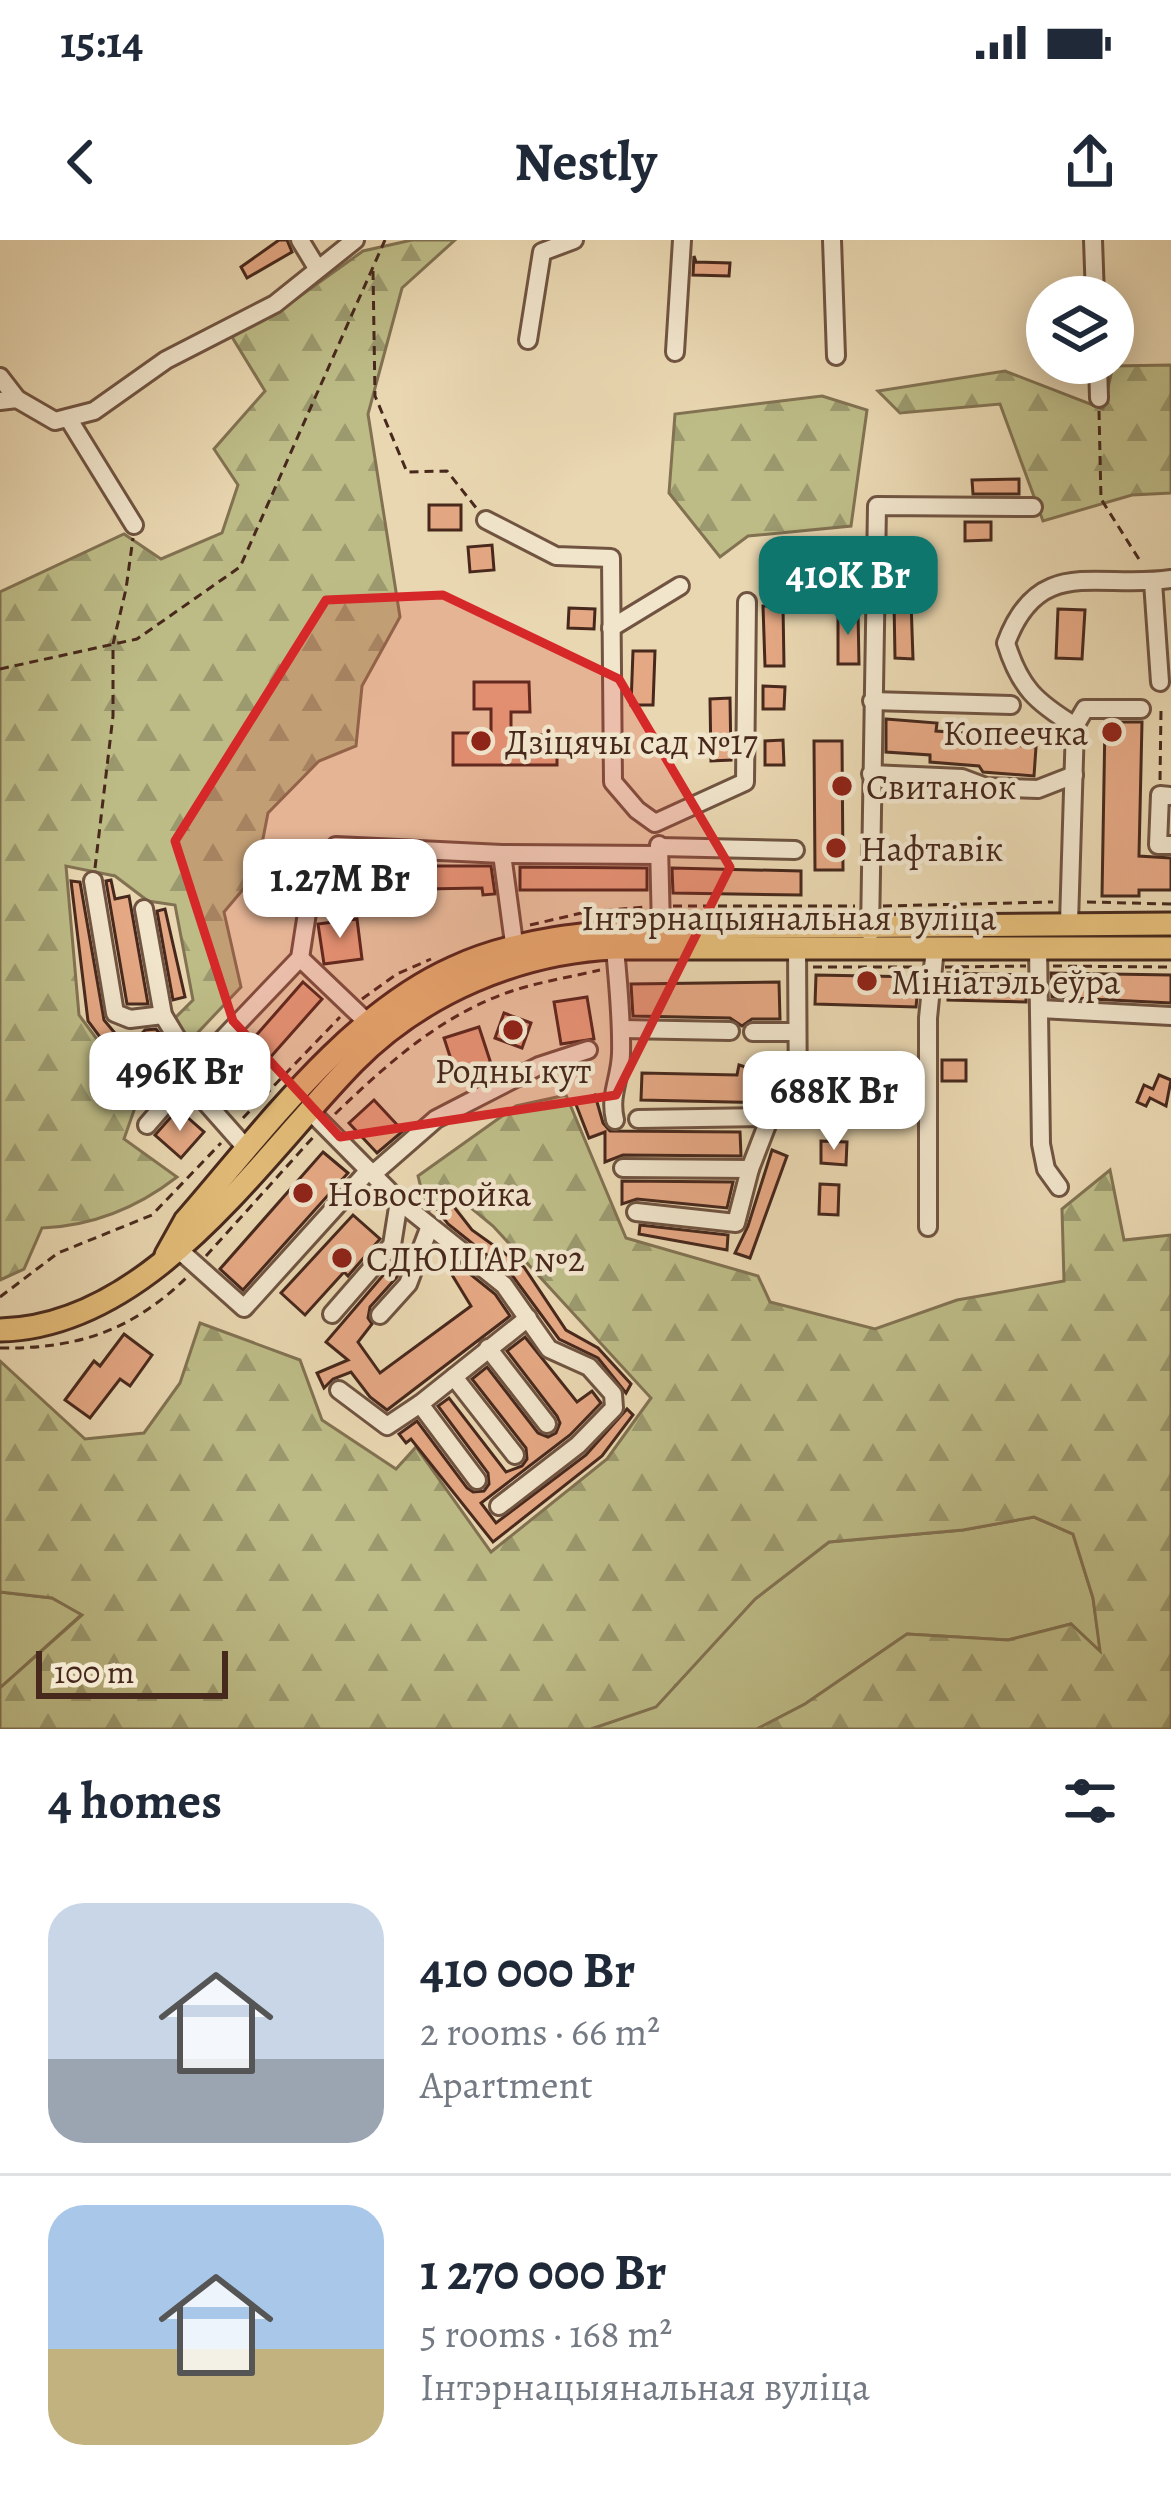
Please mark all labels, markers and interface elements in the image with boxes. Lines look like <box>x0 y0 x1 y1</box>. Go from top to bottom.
text: 15:14 <box>60 11 143 73</box>
text: Nestly <box>514 125 657 199</box>
icon: back <box>48 129 114 195</box>
icon: share <box>1057 129 1123 195</box>
map controls <box>1026 276 1134 384</box>
button: layers <box>1026 276 1134 384</box>
pin: 410K Br <box>737 536 959 638</box>
text: 410K Br <box>786 548 910 601</box>
place label: Копеечка <box>943 708 1088 757</box>
place label: Дзіцячы сад №17 <box>505 717 759 766</box>
marker: Копеечка <box>1099 719 1125 745</box>
marker: Дзіцячы сад №17 <box>468 728 494 754</box>
place label: Свитанок <box>866 762 1016 811</box>
marker: Свитанок <box>829 773 855 799</box>
place label: Нафтавік <box>860 824 1003 873</box>
marker: Нафтавік <box>823 835 849 861</box>
pin: 1.27M Br <box>216 839 464 941</box>
text: 1.27M Br <box>270 851 410 904</box>
street label: Інтэрнацыянальная вуліца <box>581 893 997 942</box>
place label: Мініатэль еўра <box>891 957 1121 1006</box>
marker: Мініатэль еўра <box>854 968 880 994</box>
marker: Родны кут <box>500 1017 526 1043</box>
pin: 496K Br <box>69 1032 291 1134</box>
text: 496K Br <box>116 1044 244 1097</box>
place label: Родны кут <box>434 1046 592 1095</box>
pin: 688K Br <box>723 1051 945 1153</box>
text: 688K Br <box>770 1063 898 1116</box>
place label: Новостройка <box>327 1169 532 1218</box>
marker: Новостройка <box>290 1180 316 1206</box>
place label: СДЮШАР №2 <box>366 1234 585 1283</box>
marker: СДЮШАР №2 <box>329 1245 355 1271</box>
scale bar <box>36 1645 228 1698</box>
text: 100 m <box>54 1649 134 1694</box>
text: 4 homes <box>48 1766 222 1836</box>
icon: filters <box>1057 1768 1123 1834</box>
text: 410 000 Br <box>420 1935 635 2005</box>
icon: home <box>144 1951 288 2095</box>
text: 2 rooms · 66 m² <box>420 2005 660 2058</box>
text: Apartment <box>420 2058 593 2111</box>
text: 1 270 000 Br <box>420 2237 667 2307</box>
icon: home <box>144 2253 288 2397</box>
text: 5 rooms · 168 m² <box>420 2307 672 2360</box>
text: Інтэрнацыянальная вуліца <box>420 2360 870 2413</box>

